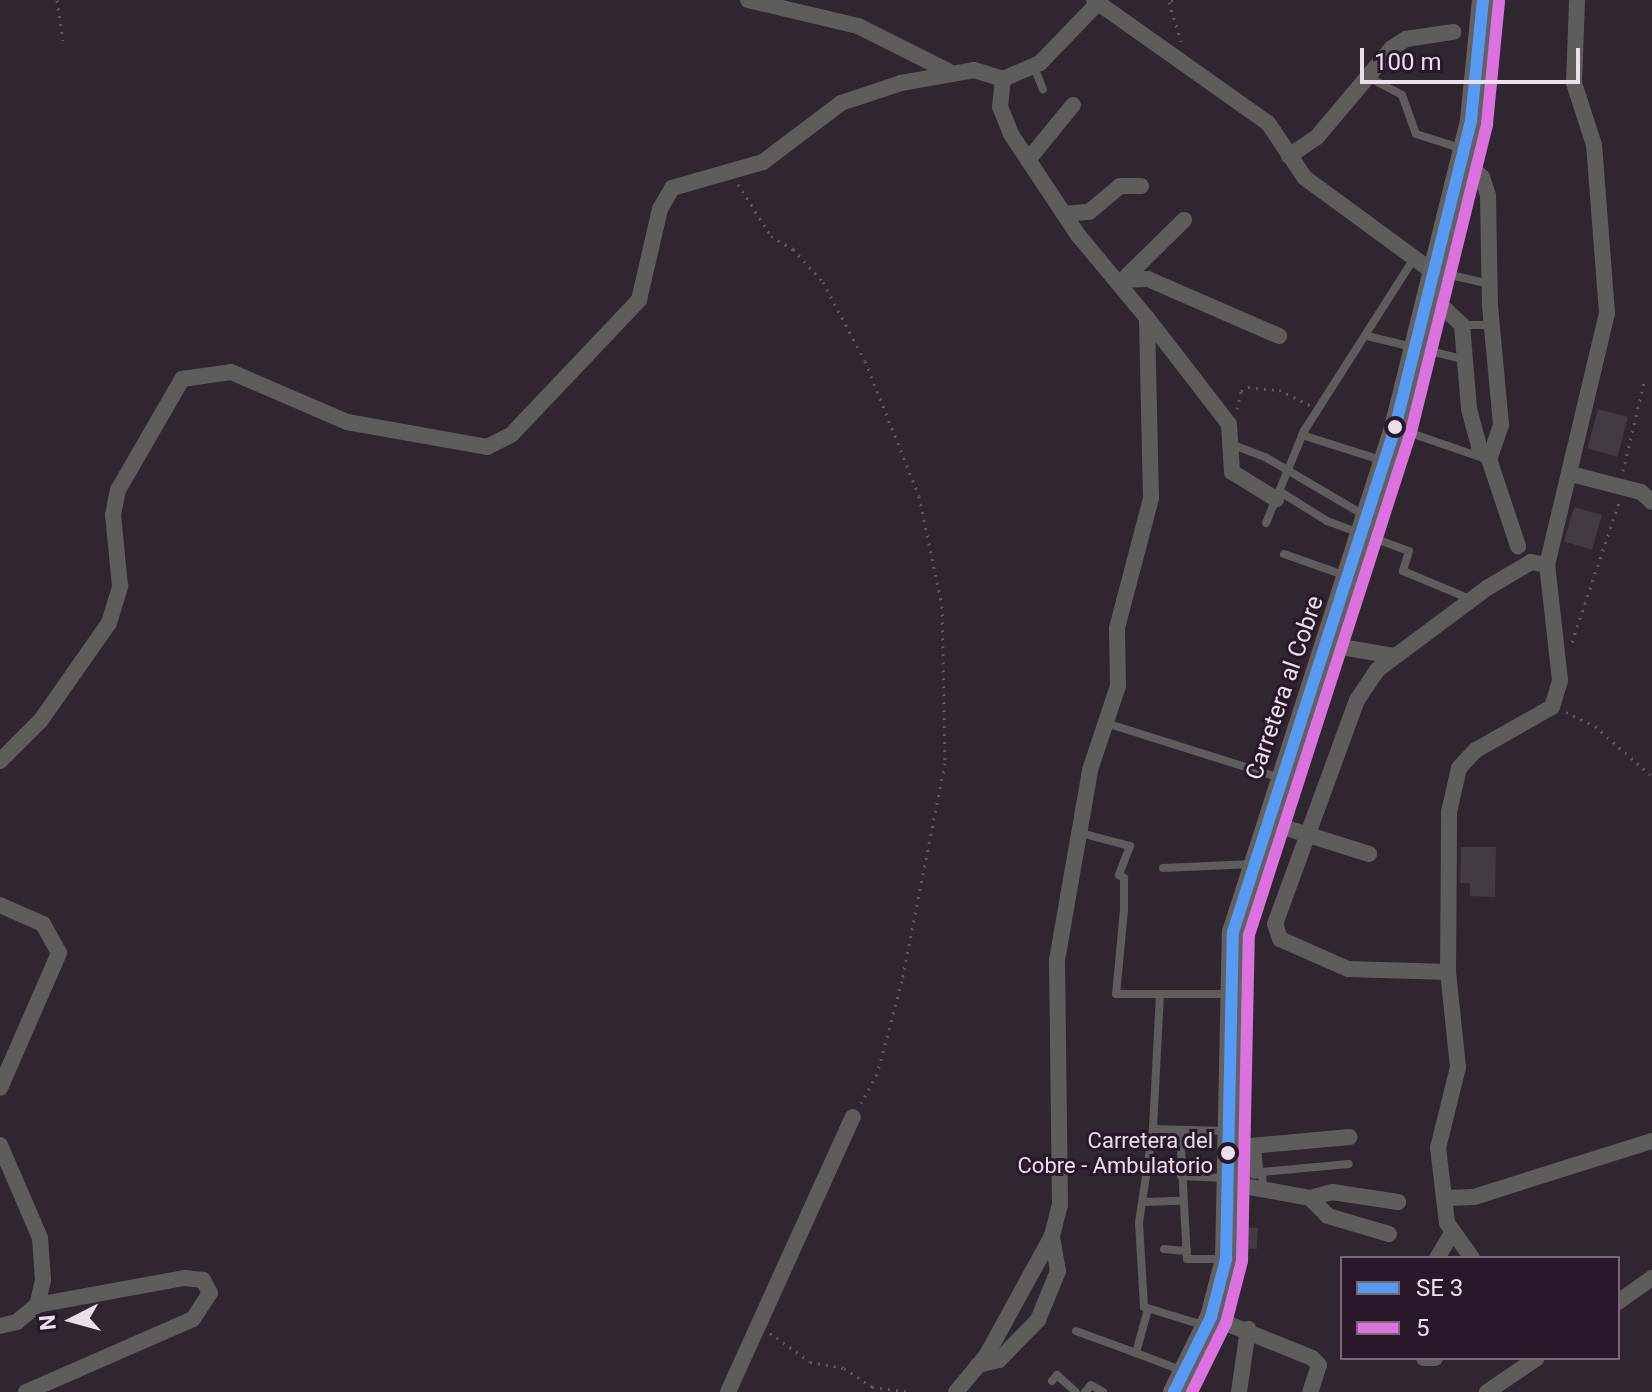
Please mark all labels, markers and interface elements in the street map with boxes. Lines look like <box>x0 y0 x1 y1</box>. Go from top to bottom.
scale bar <box>1364 32 1584 82</box>
text: 100 m <box>1374 48 1441 76</box>
unlabelled marker <box>1387 419 1403 435</box>
street label: Carretera al Cobre <box>1240 592 1330 784</box>
place label: Carretera del Cobre - Ambulatorio <box>1018 1127 1213 1178</box>
marker: Carretera del Cobre - Ambulatorio <box>1220 1145 1236 1161</box>
legend <box>1340 1256 1620 1360</box>
text: SE 3 <box>1416 1274 1463 1302</box>
north arrow <box>32 1280 112 1360</box>
text: N <box>34 1314 61 1332</box>
text: 5 <box>1416 1314 1430 1342</box>

